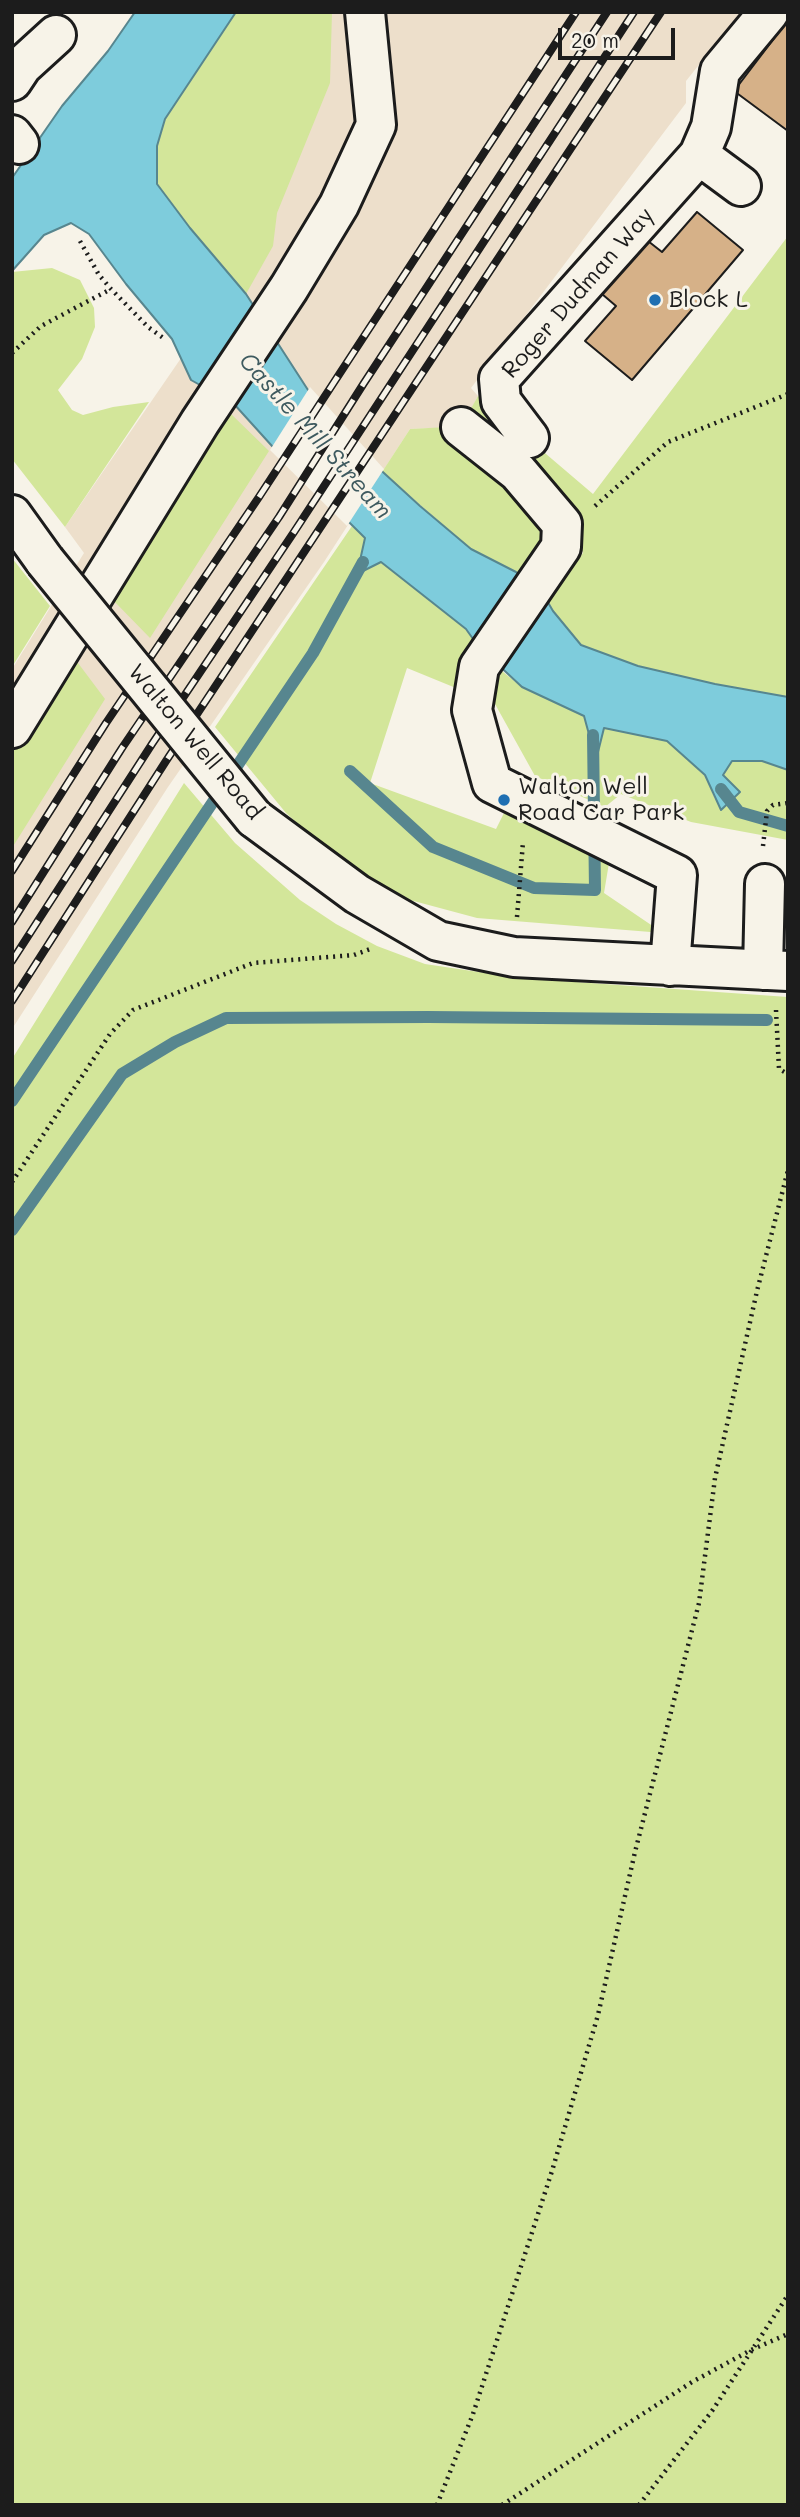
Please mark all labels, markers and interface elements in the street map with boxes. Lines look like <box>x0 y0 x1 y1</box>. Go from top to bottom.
scale bar <box>562 14 679 58</box>
text: 20 m <box>571 26 619 53</box>
street label: Roger Dudman Way <box>496 202 660 384</box>
place label: Block L <box>669 286 748 314</box>
marker: Block L <box>647 292 663 308</box>
water label: Castle Mill Stream <box>233 347 397 525</box>
street label: Walton Well Road <box>122 659 268 825</box>
place label: Walton Well Road Car Park <box>518 773 684 827</box>
marker: Walton Well Road Car Park <box>496 792 512 808</box>

